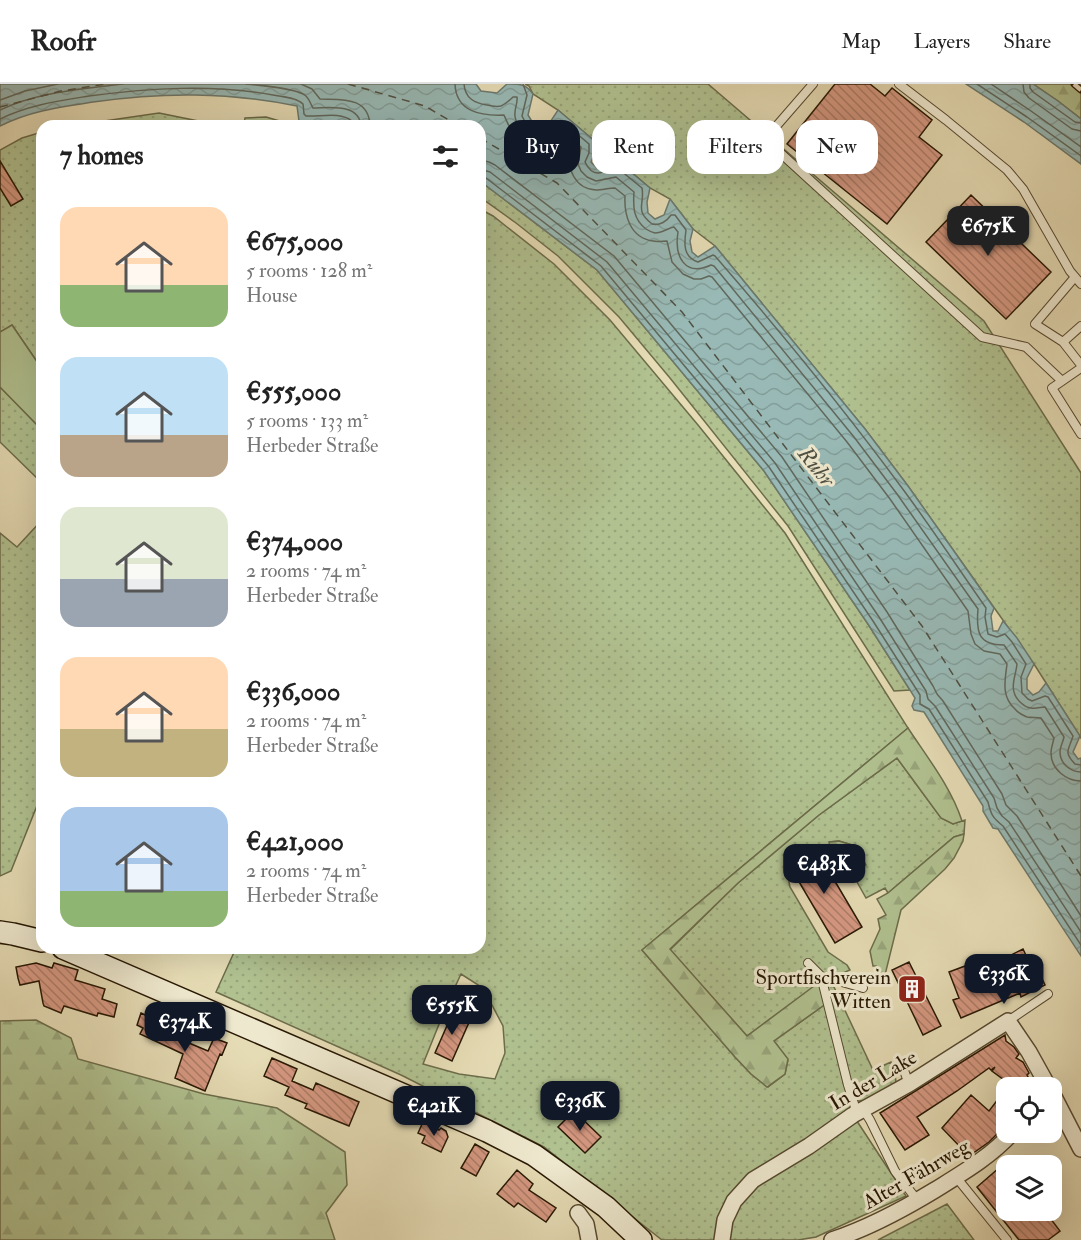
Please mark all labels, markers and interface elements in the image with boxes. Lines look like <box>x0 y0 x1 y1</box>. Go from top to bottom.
text: Roofr <box>30 24 96 59</box>
text: Map <box>841 28 881 55</box>
text: Layers <box>914 28 970 55</box>
text: Share <box>1003 28 1051 55</box>
chip: Buy <box>504 120 580 174</box>
chip: Rent <box>592 120 675 174</box>
chip: Filters <box>687 120 784 174</box>
chip: New <box>796 120 878 174</box>
text: 7 homes <box>60 140 143 172</box>
icon: filters <box>429 140 462 173</box>
pin: €675K <box>946 206 1030 257</box>
text: €675K <box>961 213 1015 238</box>
text: €675,000 <box>246 226 343 258</box>
icon: home <box>108 231 180 303</box>
text: 5 rooms · 128 m² <box>246 258 372 283</box>
text: House <box>246 283 297 308</box>
text: €555,000 <box>246 376 341 408</box>
icon: home <box>108 381 180 453</box>
text: 5 rooms · 133 m² <box>246 408 368 433</box>
text: Herbeder Straße <box>246 433 378 458</box>
water label: Ruhr <box>791 440 842 494</box>
text: €374,000 <box>246 526 343 558</box>
icon: home <box>108 531 180 603</box>
text: 2 rooms · 74 m² <box>246 558 367 583</box>
text: Herbeder Straße <box>246 583 378 608</box>
text: €336,000 <box>246 676 340 708</box>
icon: home <box>108 681 180 753</box>
text: 2 rooms · 74 m² <box>246 708 367 733</box>
text: Herbeder Straße <box>246 733 378 758</box>
text: €421,000 <box>246 826 344 858</box>
icon: home <box>108 831 180 903</box>
pin: €483K <box>782 844 866 895</box>
text: €483K <box>797 851 851 876</box>
text: 2 rooms · 74 m² <box>246 858 367 883</box>
text: Herbeder Straße <box>246 883 378 908</box>
pin: €336K <box>962 954 1046 1005</box>
text: €336K <box>978 961 1030 986</box>
place label: Sportfischverein Witten <box>755 964 891 1015</box>
building icon: Sportfischverein Witten <box>896 973 928 1005</box>
pin: €555K <box>410 985 494 1036</box>
text: €555K <box>426 992 478 1017</box>
pin: €374K <box>143 1002 227 1053</box>
text: €374K <box>159 1009 211 1034</box>
street label: In der Lake <box>825 1044 922 1117</box>
map controls <box>996 1077 1062 1221</box>
button: locate <box>996 1077 1062 1143</box>
pin: €336K <box>538 1081 622 1132</box>
pin: €421K <box>392 1086 476 1137</box>
text: €336K <box>554 1088 606 1113</box>
text: €421K <box>407 1093 461 1118</box>
street label: Alter Fährweg <box>857 1133 975 1216</box>
button: layers <box>996 1155 1062 1221</box>

